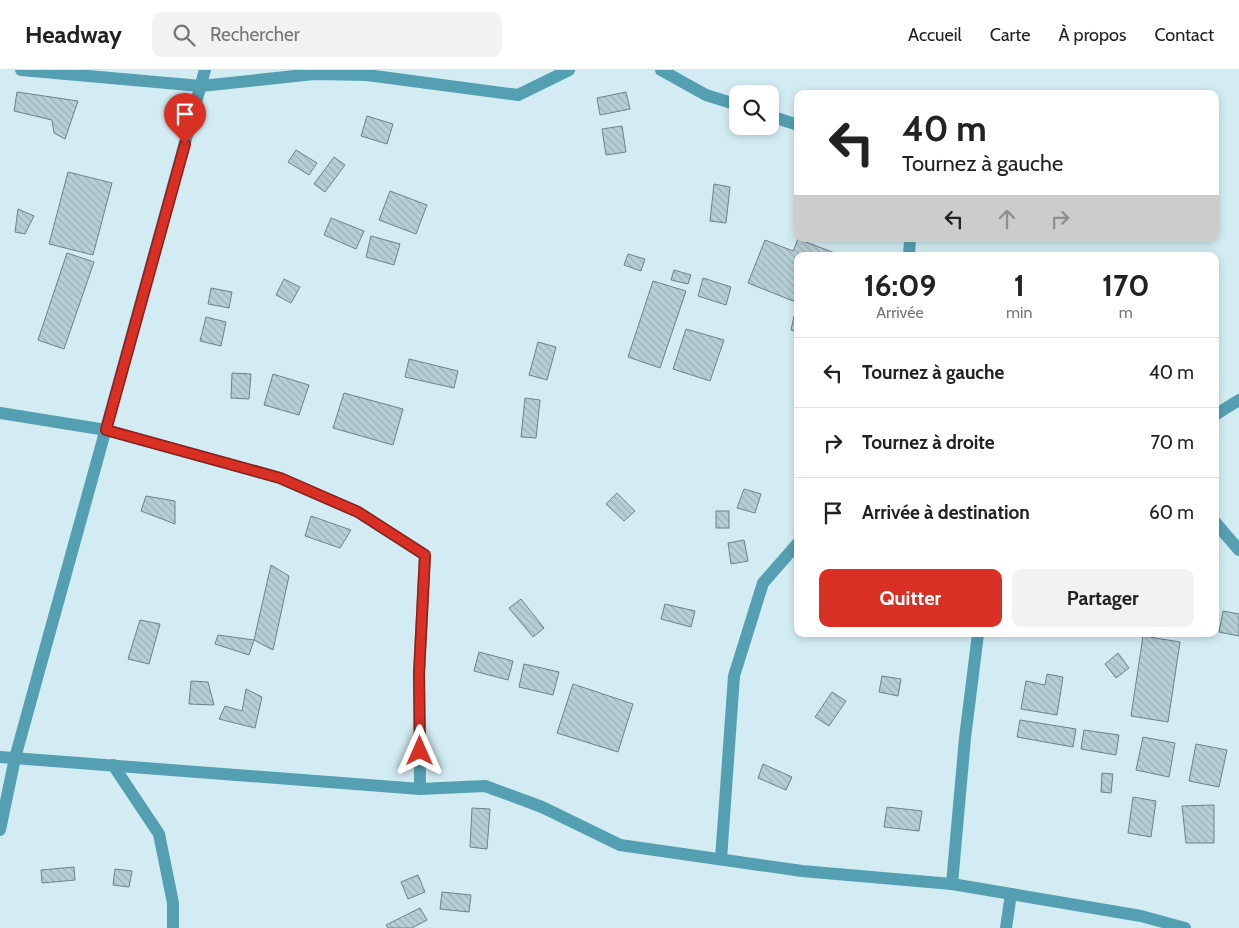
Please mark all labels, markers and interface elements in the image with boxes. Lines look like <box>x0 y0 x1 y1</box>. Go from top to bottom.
search box <box>152 12 502 57</box>
text: Headway <box>25 20 122 49</box>
icon: search <box>170 21 198 49</box>
text: Rechercher <box>210 23 300 46</box>
text: Accueil <box>908 24 962 46</box>
text: Carte <box>990 24 1030 46</box>
text: À propos <box>1058 24 1126 46</box>
text: Contact <box>1154 24 1214 46</box>
map controls <box>729 85 779 135</box>
button: search <box>729 85 779 135</box>
pin <box>164 93 206 144</box>
icon: arrive <box>171 100 199 128</box>
text: 40 m <box>902 107 987 150</box>
icon: left <box>819 110 884 175</box>
text: Tournez à gauche <box>902 150 1063 177</box>
icon: left <box>940 205 968 233</box>
icon: ahead <box>993 205 1021 233</box>
icon: right <box>1046 205 1074 233</box>
text: 16:09 <box>864 267 936 304</box>
text: 1 <box>1014 267 1025 304</box>
text: 170 <box>1102 267 1149 304</box>
text: Arrivée <box>876 303 924 322</box>
text: min <box>1006 303 1032 322</box>
text: m <box>1119 303 1133 322</box>
icon: left <box>819 359 847 387</box>
text: Tournez à gauche <box>862 361 1004 384</box>
text: 40 m <box>1149 361 1194 384</box>
icon: right <box>819 429 847 457</box>
text: Tournez à droite <box>862 431 995 454</box>
text: 70 m <box>1150 431 1194 454</box>
icon: arrive <box>819 499 847 527</box>
text: Arrivée à destination <box>862 501 1030 524</box>
text: 60 m <box>1149 501 1194 524</box>
button: Quitter <box>819 569 1002 627</box>
button: Partager <box>1012 569 1194 627</box>
position arrow <box>393 724 445 776</box>

